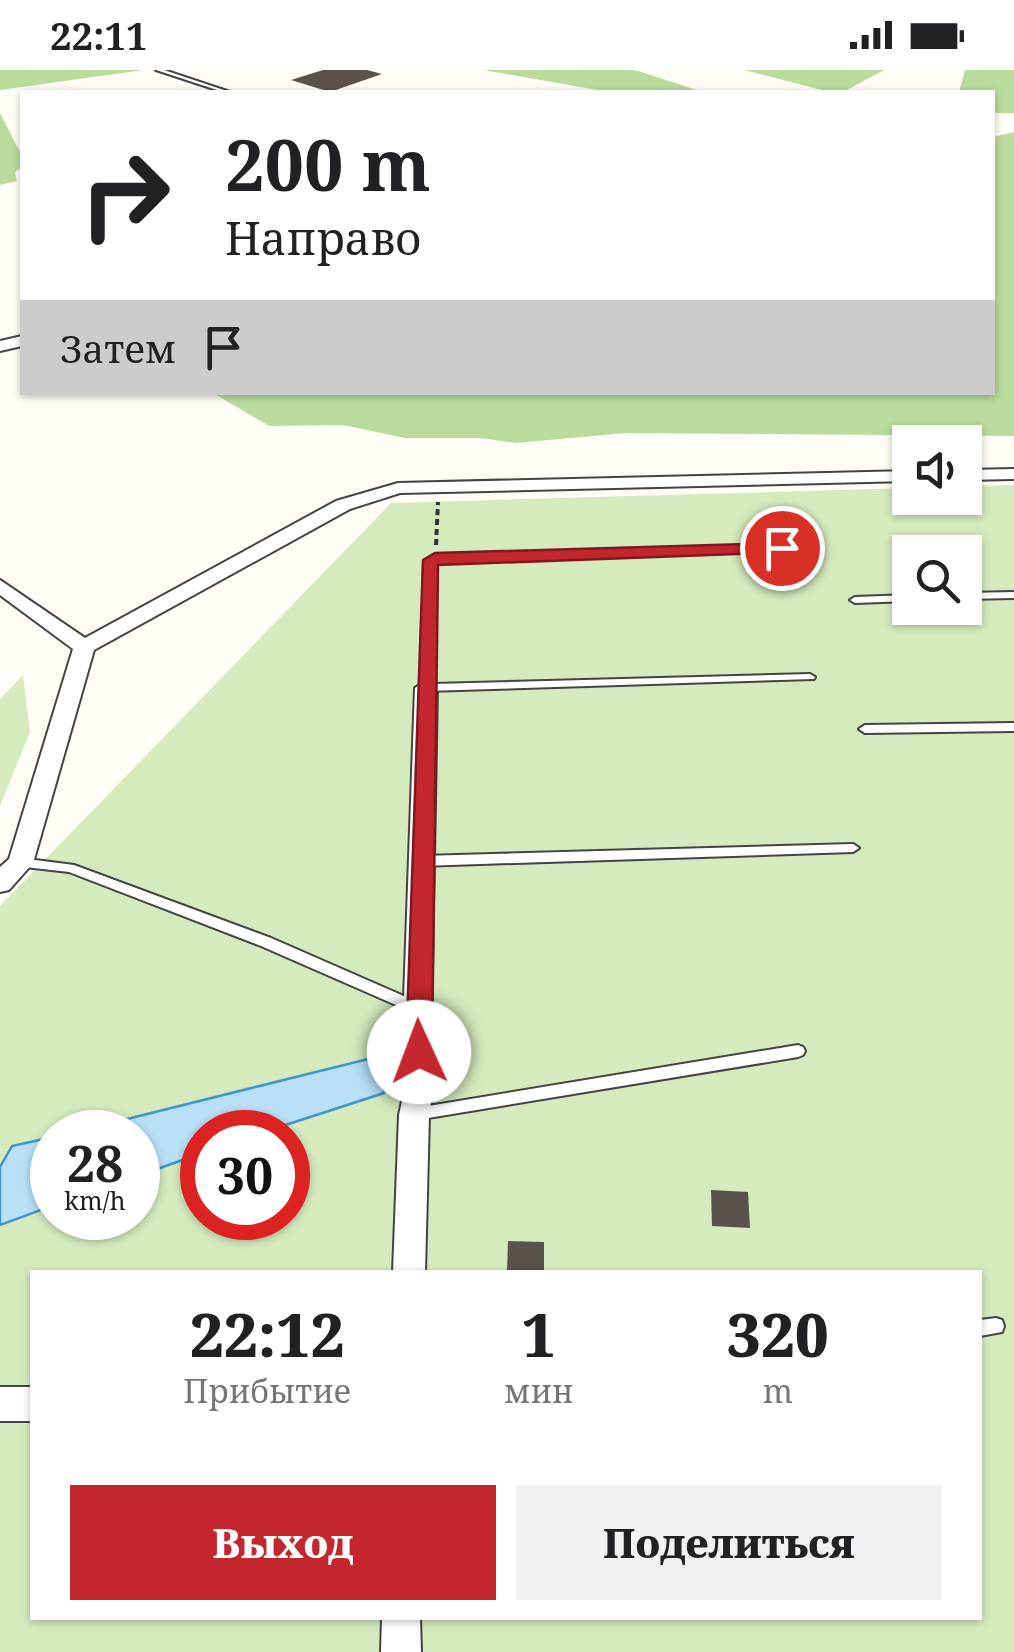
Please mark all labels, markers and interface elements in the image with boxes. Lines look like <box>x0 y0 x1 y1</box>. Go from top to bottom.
text: 22:11 <box>50 9 147 61</box>
text: 200 m <box>225 116 431 212</box>
icon: right <box>60 130 190 260</box>
text: Направо <box>225 207 421 268</box>
icon: arrive <box>196 320 251 375</box>
text: Затем <box>60 322 176 374</box>
map controls <box>892 425 982 625</box>
button: sound <box>892 425 982 515</box>
pin <box>740 506 825 591</box>
icon: arrive <box>755 521 810 576</box>
button: search <box>892 535 982 625</box>
position arrow <box>367 1000 471 1104</box>
speed limit sign: 30 <box>180 1110 310 1240</box>
text: 28 <box>67 1129 123 1197</box>
text: km/h <box>64 1183 126 1217</box>
text: 22:12 <box>190 1293 344 1375</box>
text: 1 <box>522 1293 556 1375</box>
text: 320 <box>727 1293 829 1375</box>
text: Прибытие <box>183 1369 351 1412</box>
text: мин <box>504 1369 574 1412</box>
text: m <box>763 1369 793 1412</box>
button: Выход <box>70 1485 496 1600</box>
button: Поделиться <box>516 1485 942 1600</box>

